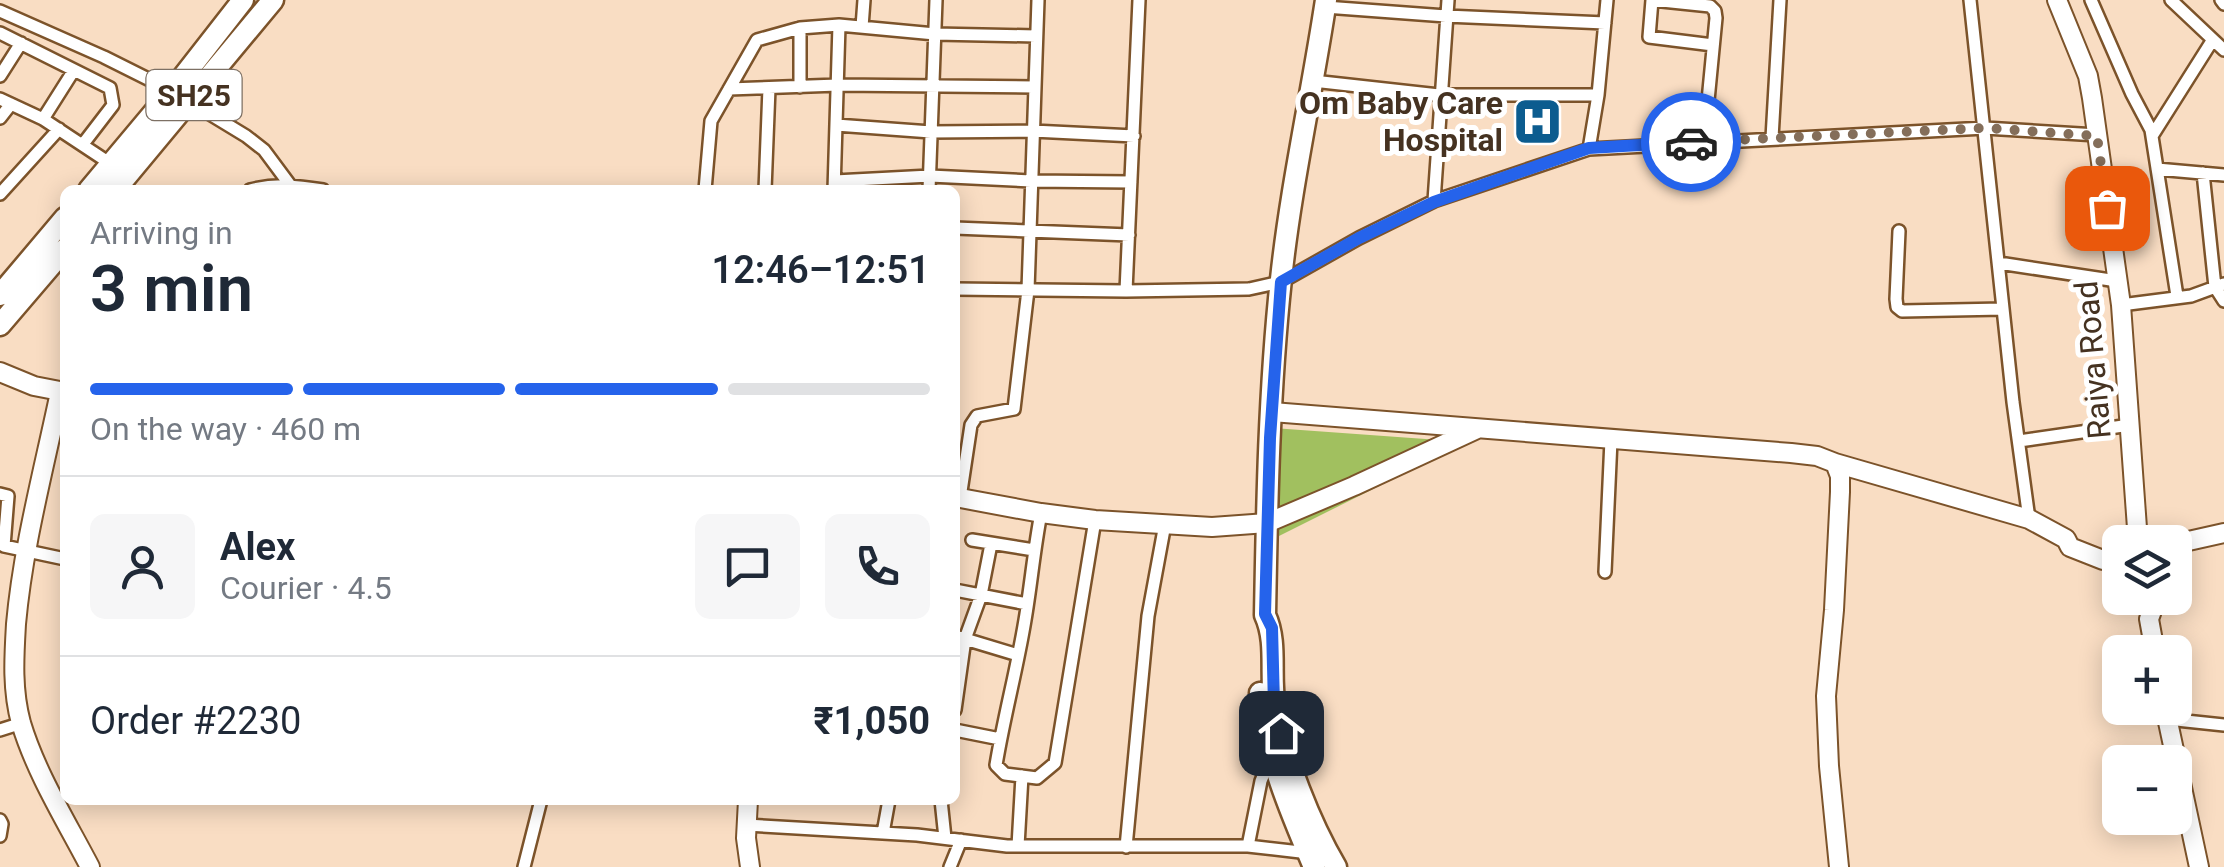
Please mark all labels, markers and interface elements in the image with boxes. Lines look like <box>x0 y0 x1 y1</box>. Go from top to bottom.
road number: SH25 <box>146 70 242 120</box>
place label: Om Baby Care Hospital <box>1299 84 1503 159</box>
courier <box>1641 92 1741 192</box>
hospital icon: Om Baby Care Hospital <box>1512 95 1564 147</box>
icon: car <box>1664 115 1719 170</box>
pin <box>2065 166 2150 251</box>
icon: bag <box>2080 181 2135 236</box>
text: Arriving in <box>90 214 233 252</box>
text: 12:46–12:51 <box>711 248 930 292</box>
text: 3 min <box>90 251 253 327</box>
street label: Raiya Road <box>2067 279 2119 441</box>
text: On the way · 460 m <box>90 410 361 448</box>
button: person <box>90 514 195 619</box>
button: chat <box>695 514 800 619</box>
button: phone <box>825 514 930 619</box>
text: Alex <box>220 525 295 569</box>
map controls <box>2102 525 2192 835</box>
button: layers <box>2102 525 2192 615</box>
text: Courier · 4.5 <box>220 569 392 607</box>
button: + <box>2102 635 2192 725</box>
pin <box>1239 691 1324 776</box>
text: Order #2230 <box>90 699 301 743</box>
text: ₹1,050 <box>813 699 930 743</box>
icon: home <box>1254 706 1309 761</box>
button: − <box>2102 745 2192 835</box>

